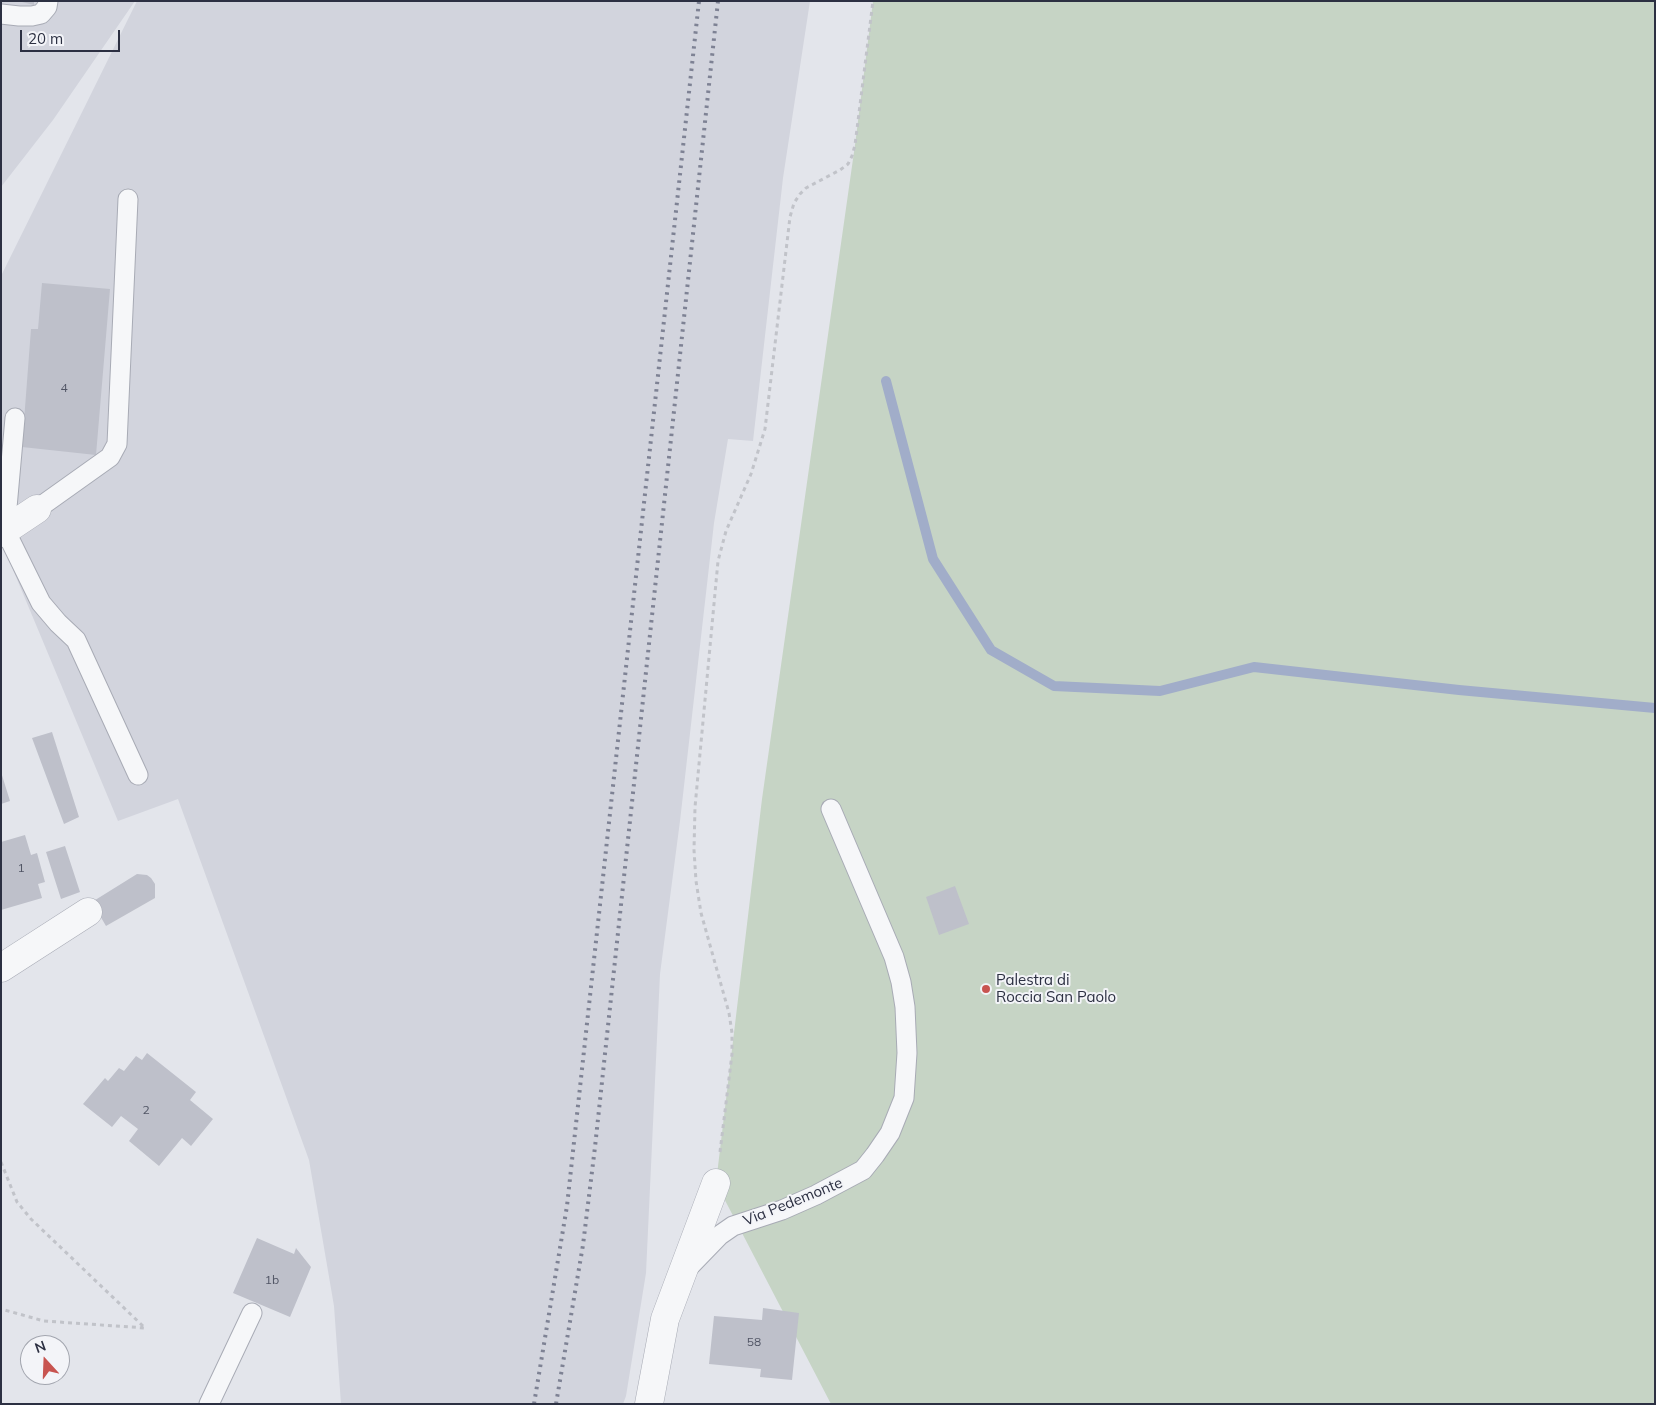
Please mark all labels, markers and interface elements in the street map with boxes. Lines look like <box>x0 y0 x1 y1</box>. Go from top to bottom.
scale bar <box>22 20 122 52</box>
text: 20 m <box>28 29 63 48</box>
house number: 4 <box>60 381 68 395</box>
house number: 1 <box>17 861 25 875</box>
place label: Palestra di Roccia San Paolo <box>996 971 1116 1006</box>
marker: Palestra di Roccia San Paolo <box>980 983 992 995</box>
house number: 2 <box>142 1103 150 1117</box>
street label: Via Pedemonte <box>741 1174 845 1230</box>
house number: 1b <box>265 1273 279 1287</box>
north arrow <box>20 1335 70 1385</box>
house number: 58 <box>747 1335 761 1349</box>
text: N <box>32 1337 48 1357</box>

